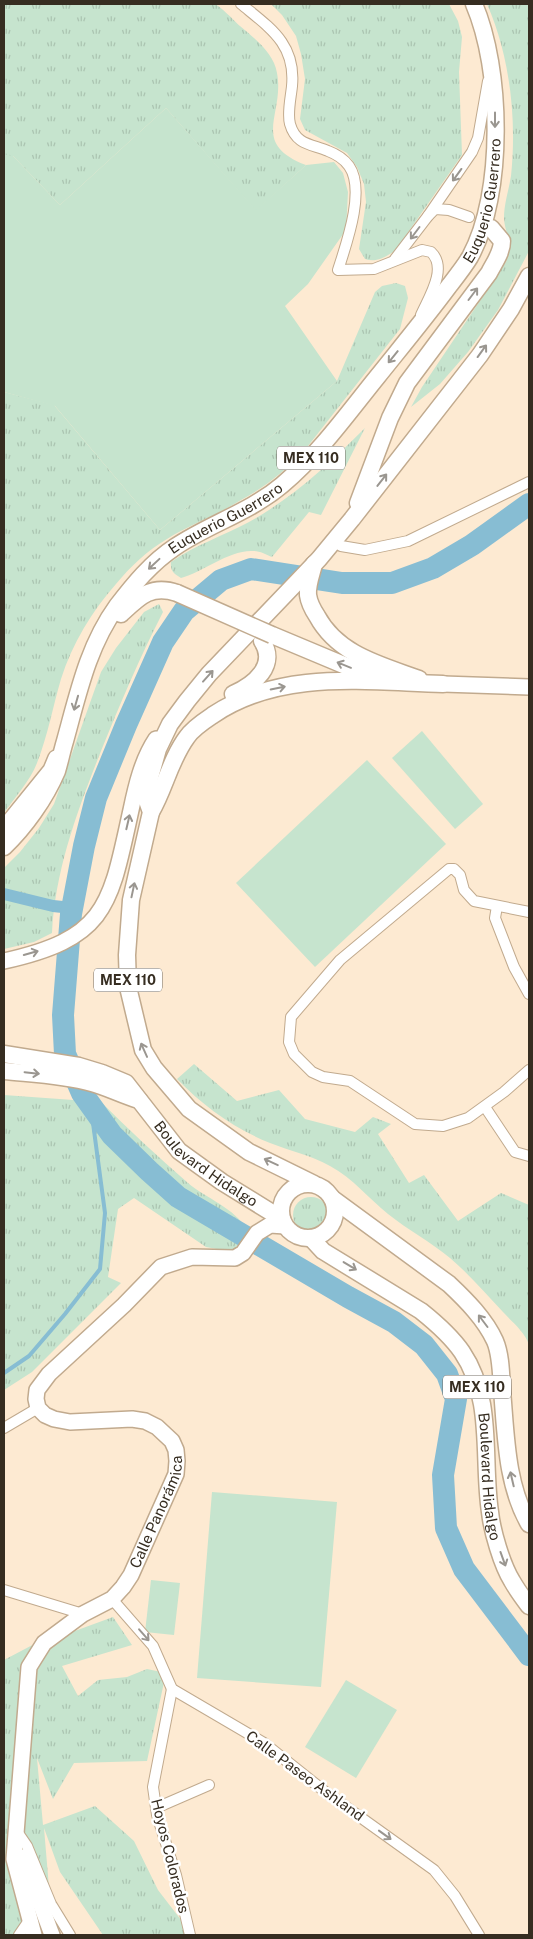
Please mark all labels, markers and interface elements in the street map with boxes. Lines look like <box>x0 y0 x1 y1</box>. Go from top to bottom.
one-way arrow <box>490 111 500 127</box>
street label: Euquerio Guerrero <box>459 138 504 266</box>
one-way arrow <box>452 168 462 182</box>
one-way arrow <box>409 226 420 239</box>
one-way arrow <box>468 288 479 301</box>
one-way arrow <box>477 345 487 359</box>
one-way arrow <box>388 351 399 364</box>
road number: MEX 110 <box>277 446 345 469</box>
one-way arrow <box>377 474 388 487</box>
street label: Euquerio Guerrero <box>165 479 286 557</box>
one-way arrow <box>148 558 161 569</box>
one-way arrow <box>337 660 352 670</box>
one-way arrow <box>202 669 214 682</box>
one-way arrow <box>269 682 285 692</box>
one-way arrow <box>70 694 80 710</box>
one-way arrow <box>124 815 133 831</box>
one-way arrow <box>129 882 138 898</box>
one-way arrow <box>23 948 39 958</box>
road number: MEX 110 <box>94 968 162 992</box>
one-way arrow <box>139 1043 149 1058</box>
one-way arrow <box>23 1069 39 1078</box>
street label: Boulevard Hidalgo <box>151 1117 261 1210</box>
one-way arrow <box>264 1157 279 1166</box>
one-way arrow <box>342 1262 356 1272</box>
one-way arrow <box>477 1315 488 1328</box>
road number: MEX 110 <box>443 1375 511 1398</box>
street label: Boulevard Hidalgo <box>475 1412 505 1542</box>
street label: Calle Panorámica <box>126 1455 185 1571</box>
one-way arrow <box>507 1471 516 1487</box>
one-way arrow <box>499 1551 508 1566</box>
one-way arrow <box>138 1629 149 1642</box>
street label: Calle Paseo Ashland <box>243 1727 368 1824</box>
street label: Hoyos Colorados <box>148 1797 193 1915</box>
one-way arrow <box>378 1830 392 1840</box>

